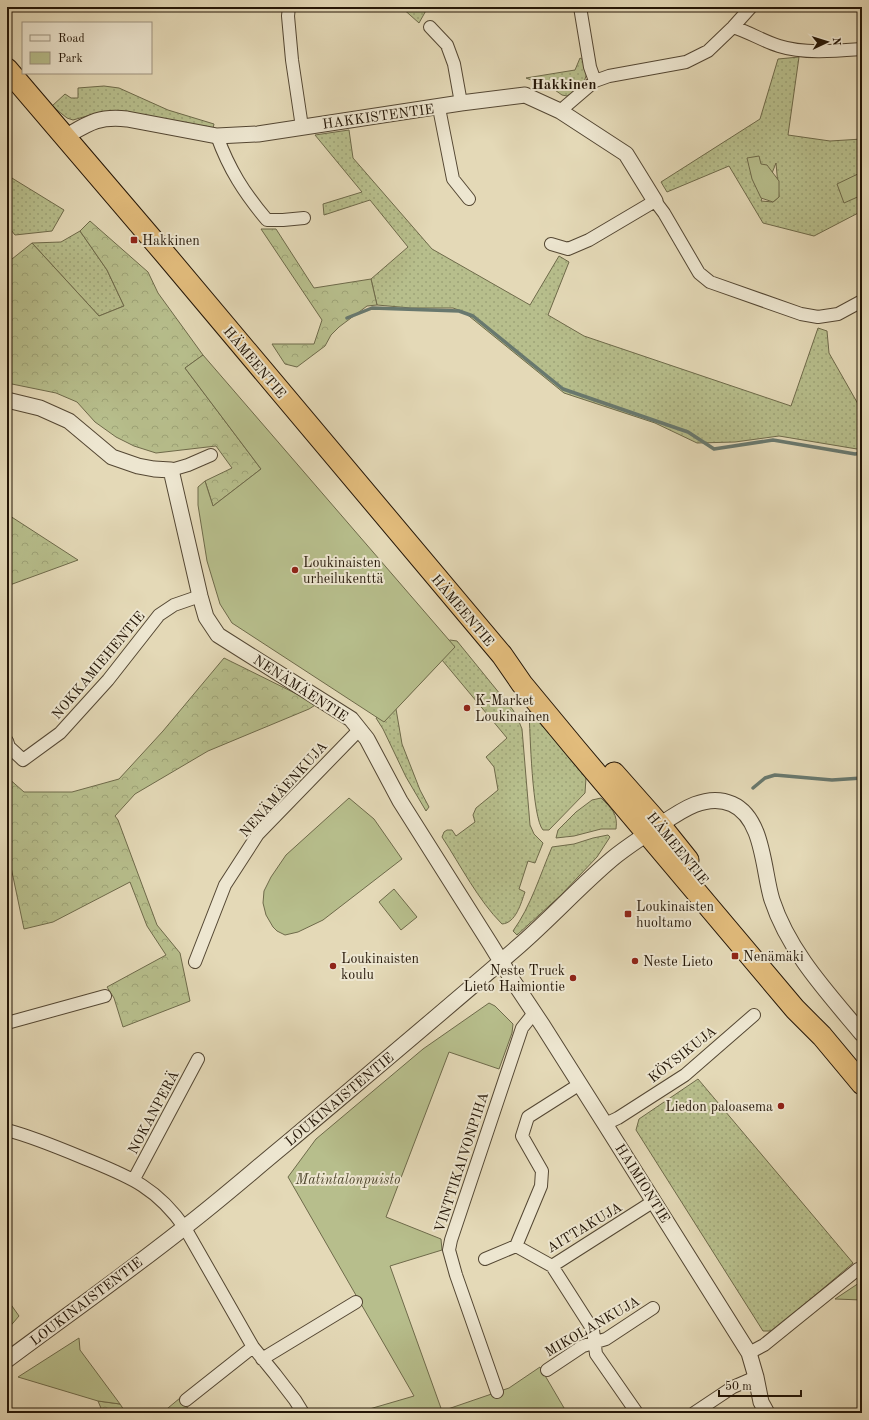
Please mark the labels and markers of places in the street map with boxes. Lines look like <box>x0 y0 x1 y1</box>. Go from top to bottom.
place label: Hakkinen <box>142 234 200 248</box>
marker: Hakkinen <box>129 235 139 245</box>
place label: Loukinaisten urheilukenttä <box>303 556 383 586</box>
marker: Loukinaisten urheilukenttä <box>290 565 300 575</box>
place label: K-Market Loukinainen <box>475 694 550 724</box>
marker: K-Market Loukinainen <box>462 703 472 713</box>
place label: Loukinaisten huoltamo <box>636 900 715 930</box>
marker: Loukinaisten huoltamo <box>623 909 633 919</box>
place label: Nenämäki <box>743 950 804 964</box>
marker: Nenämäki <box>730 951 740 961</box>
place label: Loukinaisten koulu <box>341 952 420 982</box>
place label: Neste Lieto <box>643 955 713 969</box>
marker: Neste Lieto <box>630 956 640 966</box>
marker: Loukinaisten koulu <box>328 961 338 971</box>
place label: Neste Truck Lieto Haimiontie <box>463 964 565 994</box>
marker: Neste Truck Lieto Haimiontie <box>568 973 578 983</box>
place label: Liedon paloasema <box>665 1100 773 1114</box>
marker: Liedon paloasema <box>776 1101 786 1111</box>

